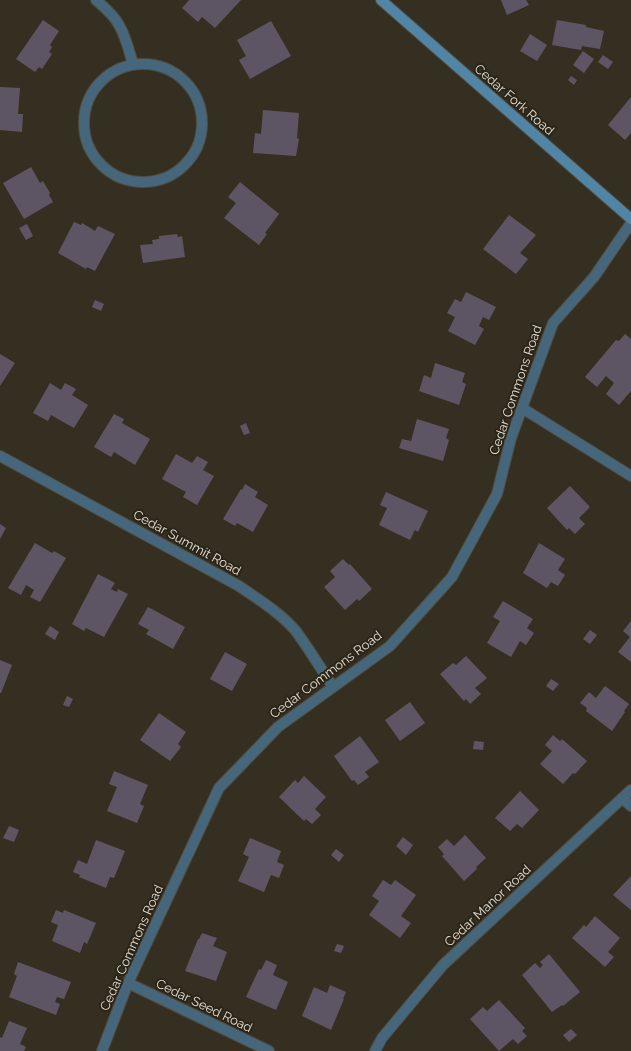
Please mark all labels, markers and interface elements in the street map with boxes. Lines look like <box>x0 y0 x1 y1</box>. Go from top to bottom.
street label: Cedar Fork Road <box>471 61 557 139</box>
street label: Cedar Commons Road <box>486 323 546 457</box>
street label: Cedar Summit Road <box>130 507 244 579</box>
street label: Cedar Commons Road <box>267 628 385 722</box>
street label: Cedar Manor Road <box>442 862 534 950</box>
street label: Cedar Commons Road <box>97 883 167 1013</box>
street label: Cedar Seed Road <box>153 976 255 1036</box>

